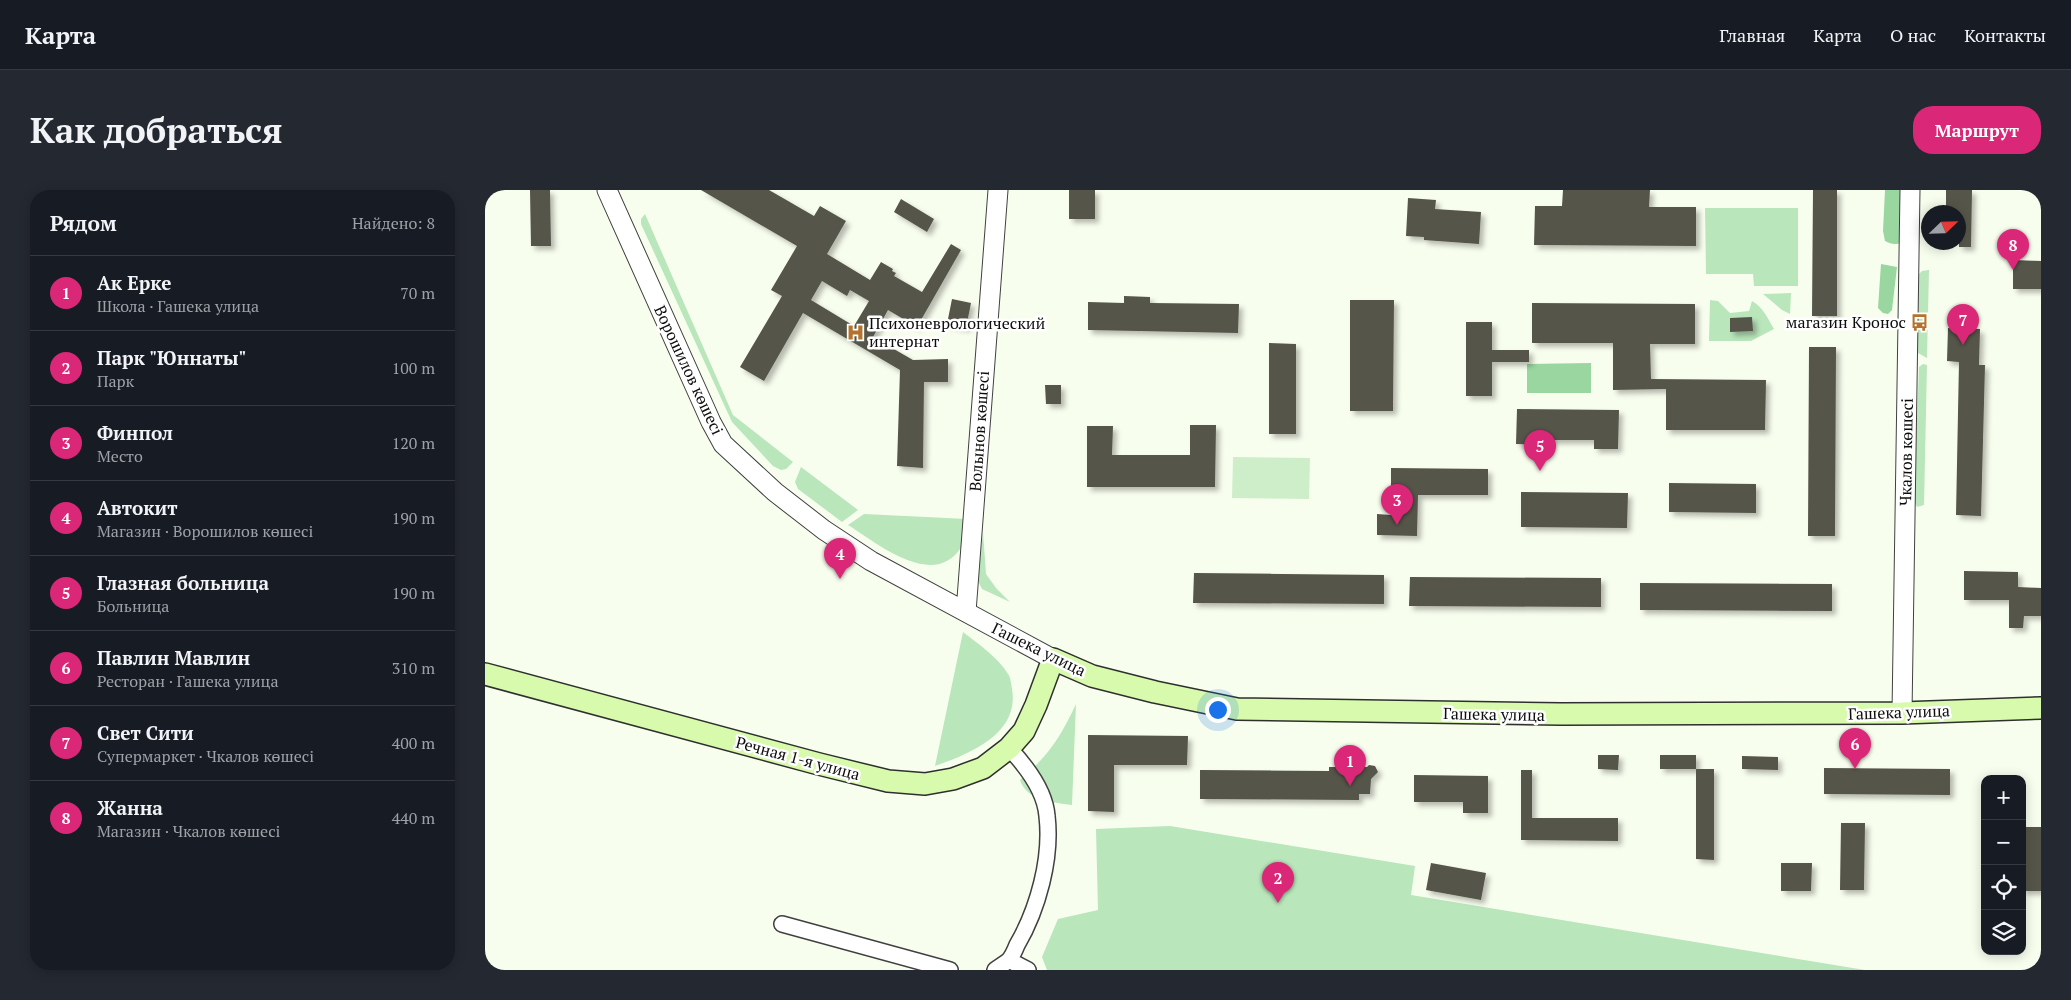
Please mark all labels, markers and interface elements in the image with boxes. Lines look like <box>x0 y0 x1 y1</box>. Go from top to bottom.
text: Карта <box>25 19 96 51</box>
text: Главная <box>1719 23 1785 47</box>
text: Карта <box>1813 23 1862 47</box>
text: О нас <box>1890 23 1936 47</box>
text: Контакты <box>1964 23 2046 47</box>
button: Маршрут <box>1913 106 2041 154</box>
text: Как добраться <box>30 107 283 153</box>
north arrow <box>1921 205 1966 250</box>
text: Рядом <box>50 209 117 237</box>
text: Найдено: 8 <box>352 212 435 234</box>
pin: 8 <box>1997 229 2029 270</box>
text: Ак Ерке <box>97 270 172 295</box>
text: 1 <box>61 282 71 304</box>
text: 70 m <box>400 282 435 304</box>
text: Школа · Гашека улица <box>97 295 259 317</box>
street label: Ворошилов көшесі <box>649 302 729 438</box>
pin: 7 <box>1947 304 1979 345</box>
place label: магазин Кронос <box>1786 311 1906 333</box>
place label: Психоневрологический интернат <box>869 312 1046 352</box>
bus stop icon: магазин Кронос <box>1910 312 1930 332</box>
hospital icon: Психоневрологический интернат <box>845 322 865 342</box>
text: Парк "Юннаты" <box>97 345 246 370</box>
text: 2 <box>61 357 71 379</box>
text: 100 m <box>392 357 435 379</box>
text: Парк <box>97 370 134 392</box>
street label: Волынов көшесі <box>964 370 994 492</box>
street label: Чкалов көшесі <box>1894 398 1918 506</box>
text: Финпол <box>97 420 173 445</box>
pin: 5 <box>1524 430 1556 471</box>
text: 3 <box>61 432 71 454</box>
text: 120 m <box>392 432 435 454</box>
text: Место <box>97 445 143 467</box>
pin: 3 <box>1381 484 1413 525</box>
text: Автокит <box>97 495 178 520</box>
text: 4 <box>61 507 71 529</box>
text: 190 m <box>392 507 435 529</box>
text: Магазин · Ворошилов көшесі <box>97 520 313 542</box>
pin: 4 <box>824 538 856 579</box>
text: Глазная больница <box>97 570 269 595</box>
text: 5 <box>61 582 71 604</box>
text: 190 m <box>392 582 435 604</box>
text: Больница <box>97 595 169 617</box>
street label: Гашека улица <box>988 617 1090 681</box>
text: Павлин Мавлин <box>97 645 250 670</box>
text: 6 <box>61 657 71 679</box>
text: 310 m <box>392 657 435 679</box>
text: Ресторан · Гашека улица <box>97 670 279 692</box>
your location <box>1205 697 1231 723</box>
street label: Гашека улица <box>1848 699 1950 725</box>
street label: Гашека улица <box>1443 702 1545 726</box>
text: Свет Сити <box>97 720 194 745</box>
pin: 6 <box>1839 728 1871 769</box>
street label: Речная 1-я улица <box>733 731 863 785</box>
text: 7 <box>61 732 71 754</box>
text: 400 m <box>392 732 435 754</box>
text: Супермаркет · Чкалов көшесі <box>97 745 314 767</box>
pin: 1 <box>1334 745 1366 786</box>
map controls <box>1981 775 2026 955</box>
button: + <box>1981 775 2026 820</box>
text: Жанна <box>97 795 163 820</box>
text: 8 <box>61 807 71 829</box>
text: 440 m <box>392 807 435 829</box>
text: Магазин · Чкалов көшесі <box>97 820 280 842</box>
button: − <box>1981 820 2026 865</box>
pin: 2 <box>1262 862 1294 903</box>
button: locate <box>1981 865 2026 910</box>
button: layers <box>1981 910 2026 955</box>

